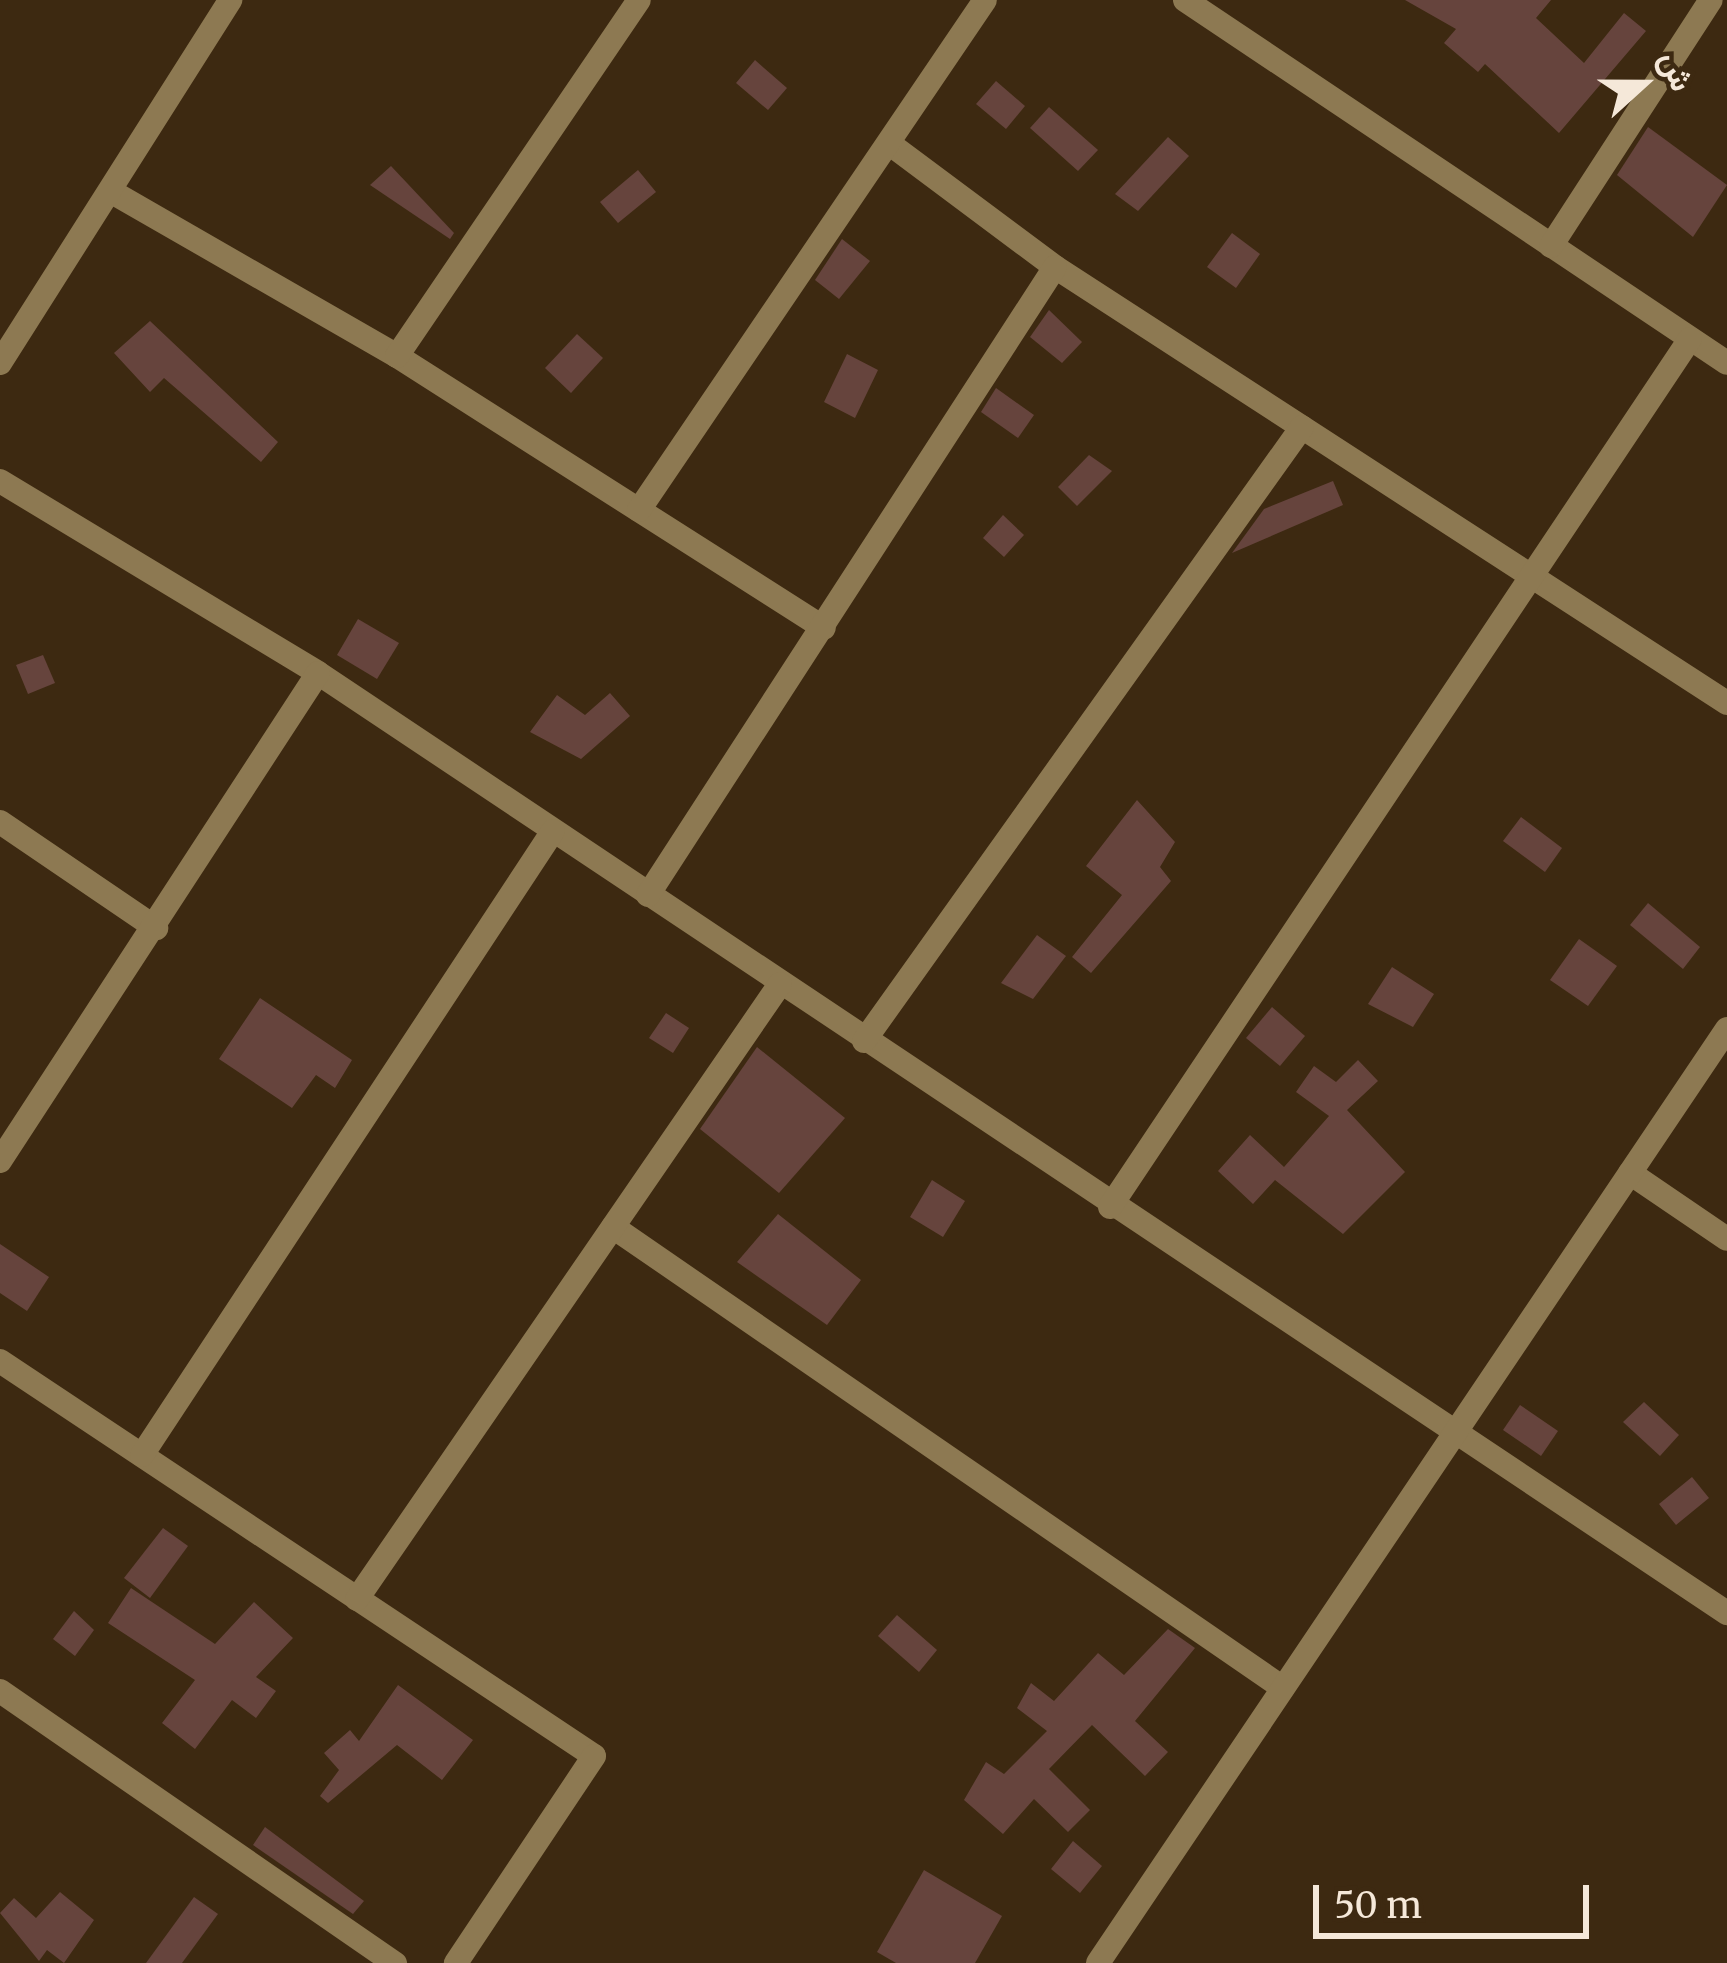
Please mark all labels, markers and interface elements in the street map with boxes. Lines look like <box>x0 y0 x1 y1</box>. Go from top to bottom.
north arrow <box>1583 24 1703 144</box>
text: ش <box>1651 45 1703 97</box>
scale bar <box>1319 1861 1595 1935</box>
text: 50 m <box>1334 1883 1422 1928</box>

